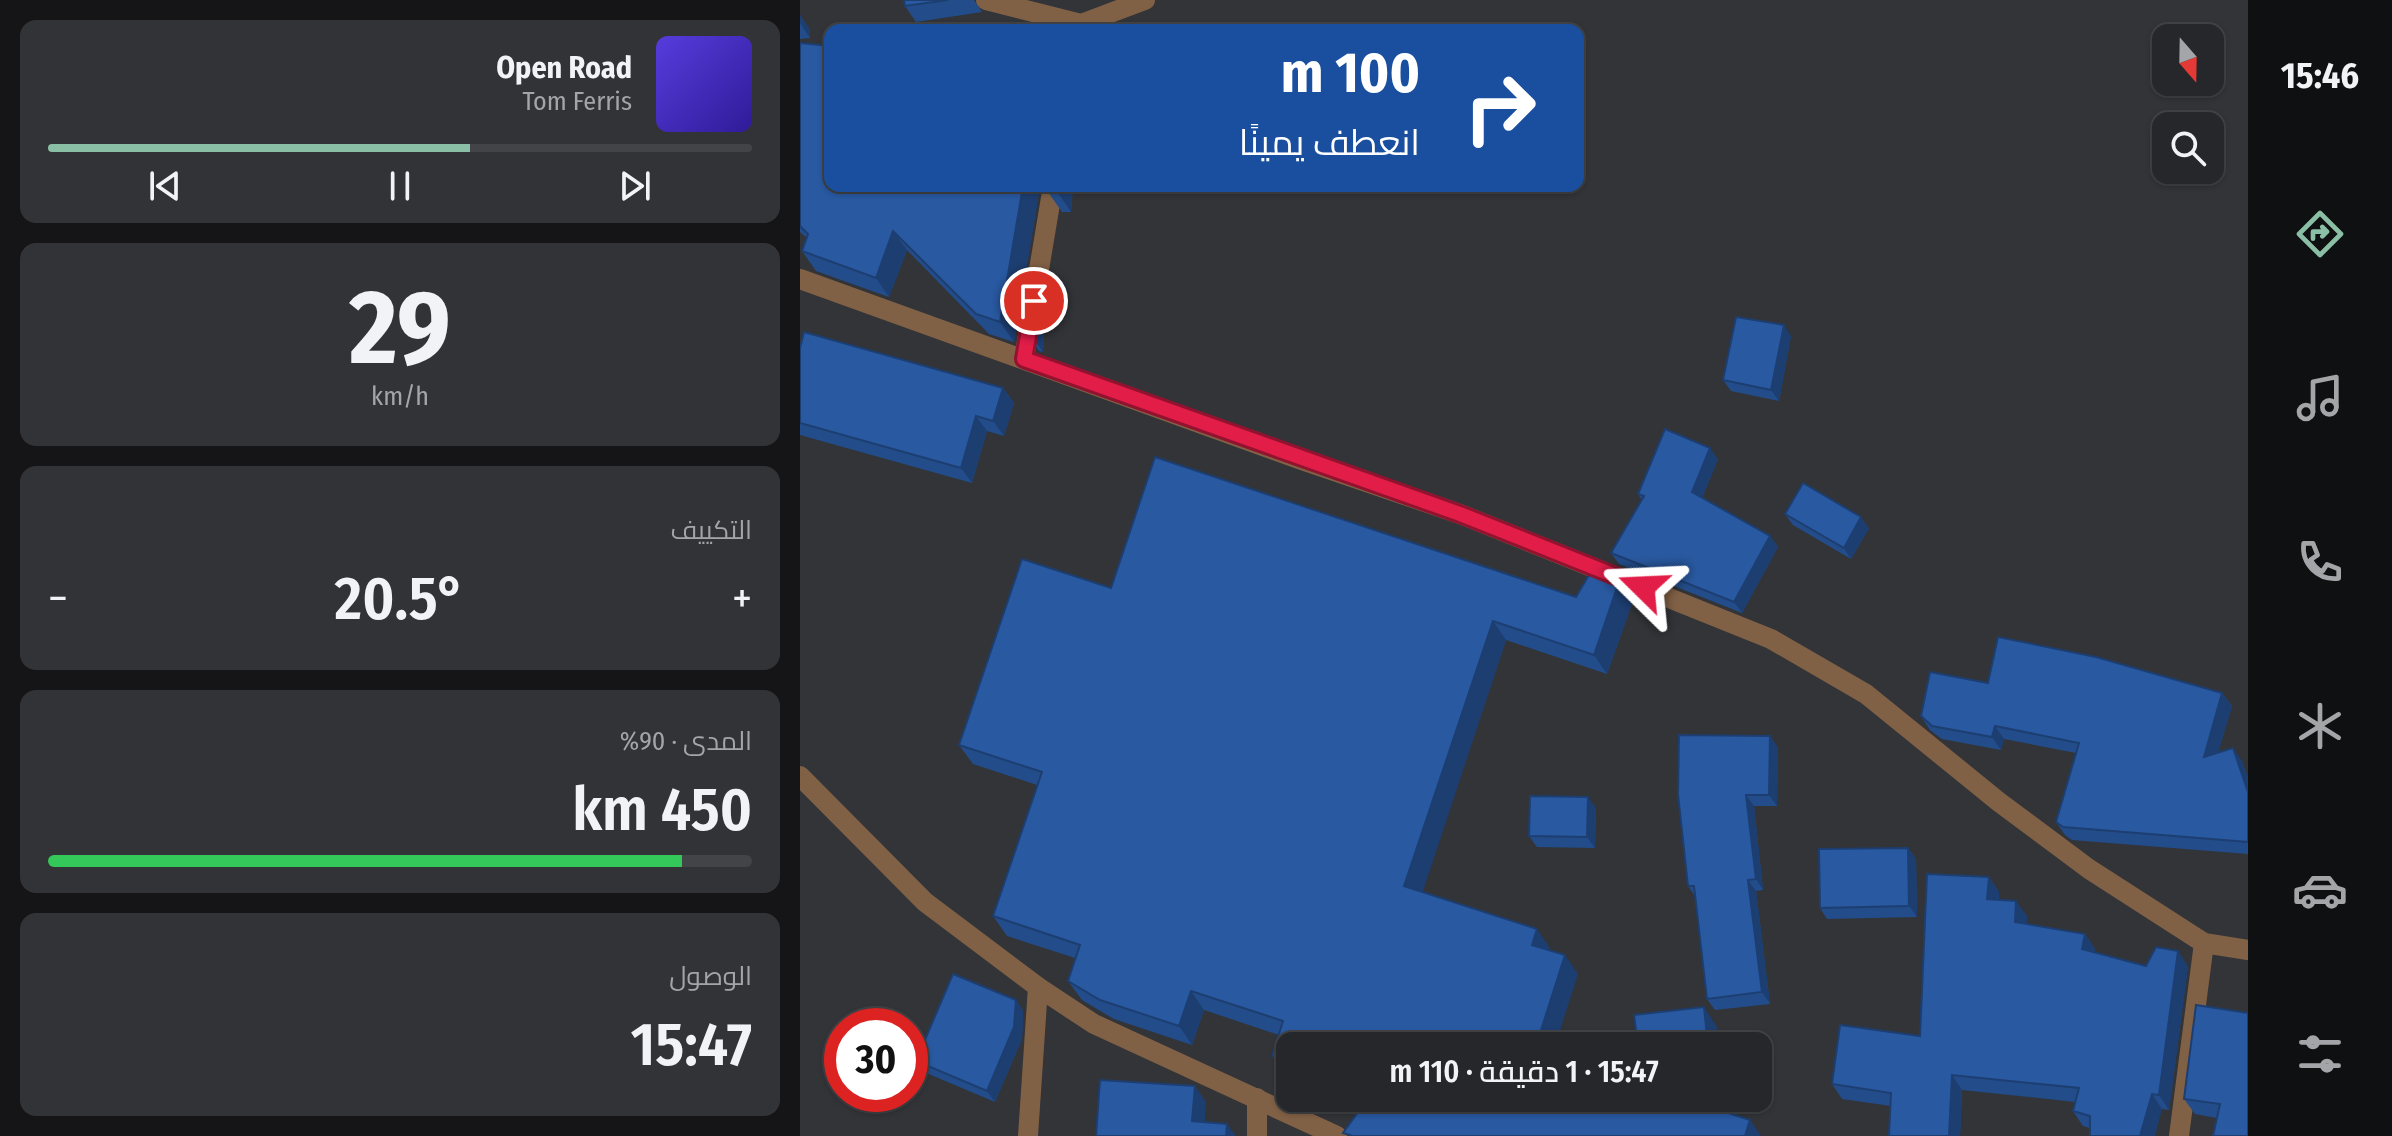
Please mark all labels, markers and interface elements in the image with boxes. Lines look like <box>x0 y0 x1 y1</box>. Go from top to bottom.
north arrow <box>2152 24 2224 96</box>
map controls <box>2152 24 2224 184</box>
text: 100 m <box>1281 40 1420 107</box>
text: Open Road <box>496 50 632 86</box>
text: 15:46 <box>2281 54 2359 98</box>
icon: right <box>1448 56 1552 160</box>
text: Tom Ferris <box>522 86 632 117</box>
button: search <box>2152 112 2224 184</box>
text: انعطف يمينًا <box>1239 121 1420 165</box>
icon: previous <box>143 164 187 208</box>
icon: pause <box>378 164 422 208</box>
icon: next <box>613 164 657 208</box>
icon: directions <box>2292 206 2348 262</box>
text: 29 <box>349 266 451 391</box>
pin <box>1000 267 1068 335</box>
icon: arrive <box>1012 279 1056 323</box>
icon: music <box>2292 370 2348 426</box>
text: km/h <box>371 381 429 412</box>
text: التكييف <box>670 515 752 546</box>
icon: phone <box>2292 534 2348 590</box>
position arrow <box>1601 545 1685 629</box>
text: 20.5° <box>335 563 465 635</box>
text: − <box>48 572 68 625</box>
text: + <box>732 572 752 625</box>
icon: climate <box>2292 698 2348 754</box>
text: المدى · 90% <box>620 726 752 757</box>
text: 450 km <box>572 774 752 846</box>
icon: car <box>2292 862 2348 918</box>
text: الوصول <box>669 961 752 992</box>
speed limit sign: 30 <box>824 1008 928 1112</box>
text: 15:47 <box>630 1009 752 1081</box>
icon: filters <box>2292 1026 2348 1082</box>
text: 15:47 · 1 دقيقة · 110 m <box>1389 1054 1659 1090</box>

